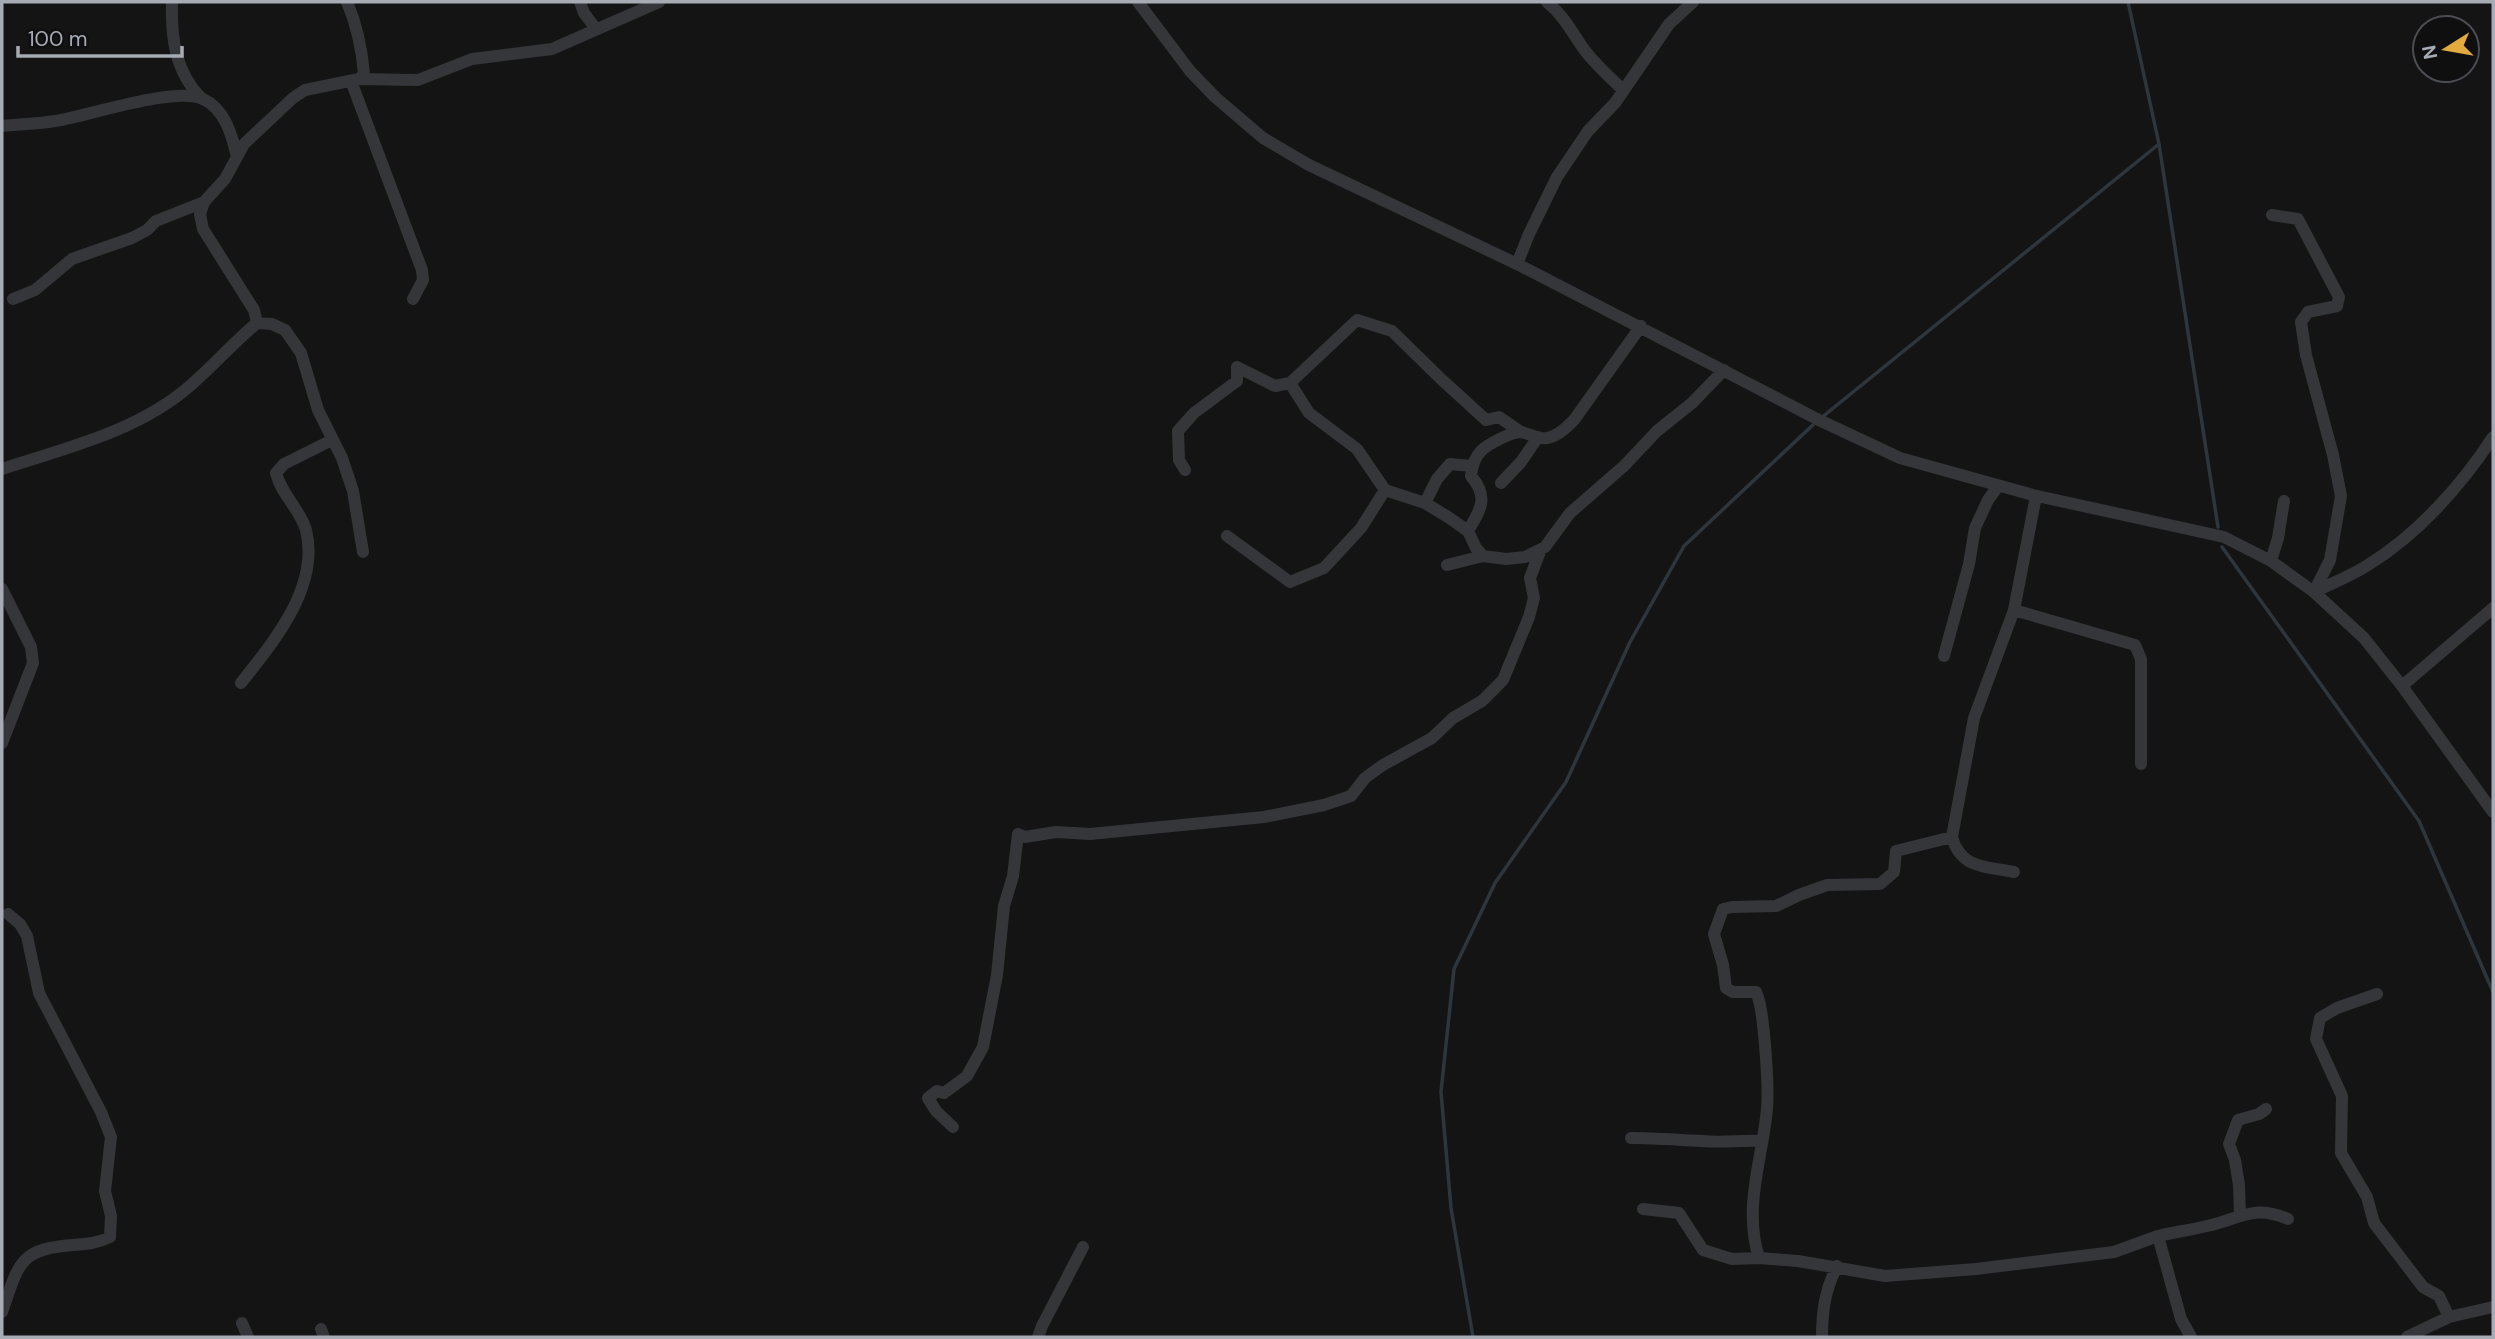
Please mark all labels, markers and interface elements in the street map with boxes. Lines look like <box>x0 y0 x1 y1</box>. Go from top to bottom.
scale bar <box>18 14 182 58</box>
north arrow <box>2411 14 2481 84</box>
text: 100 m <box>28 25 88 53</box>
text: N <box>2416 43 2443 61</box>

